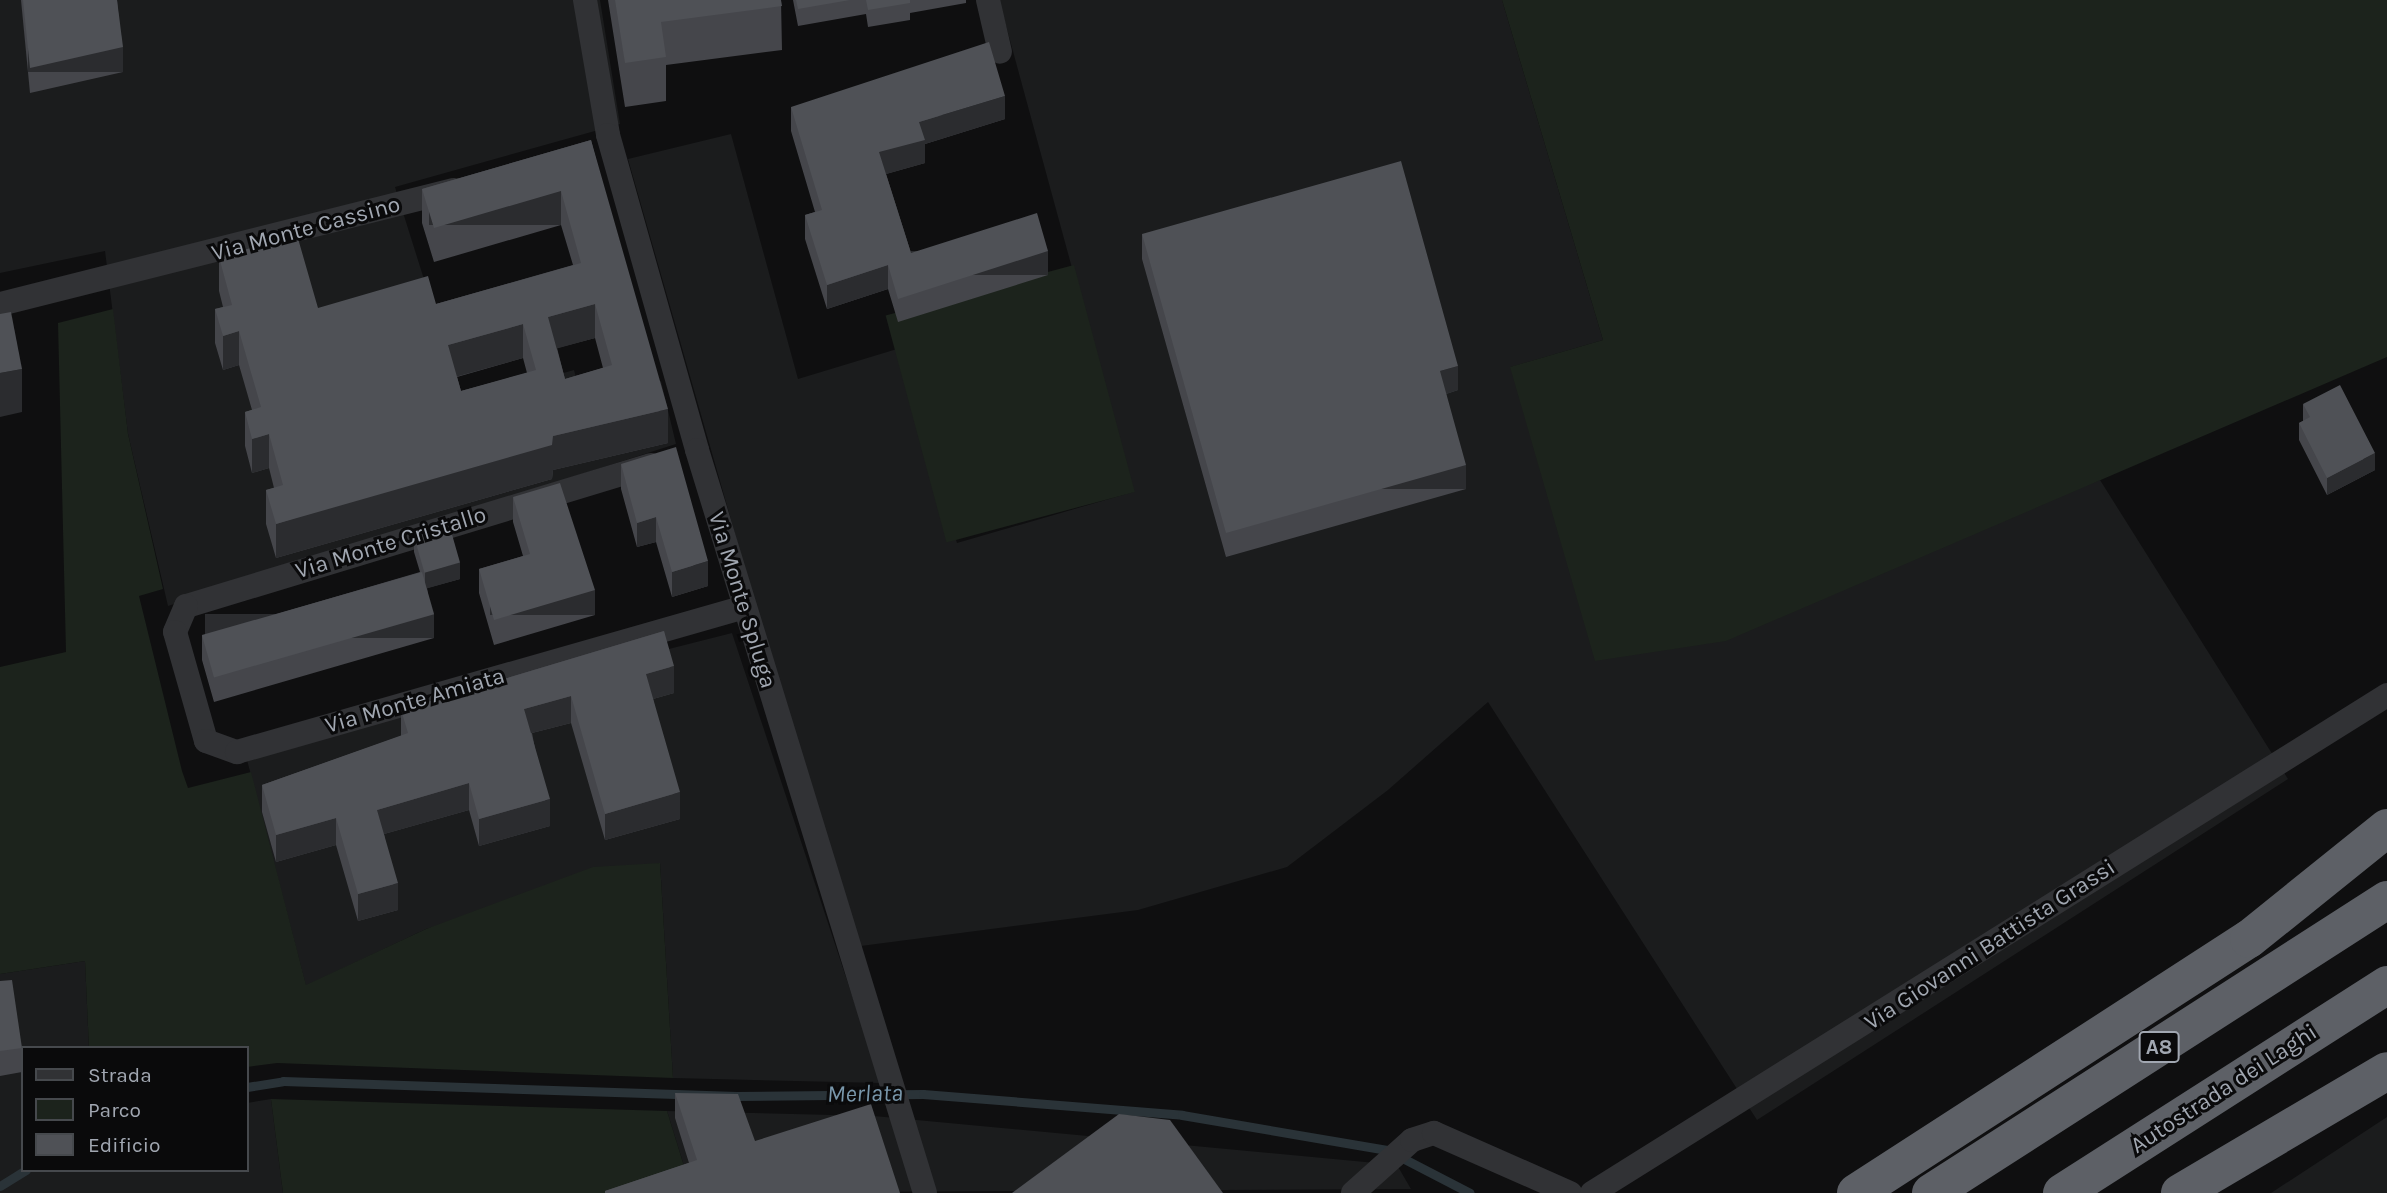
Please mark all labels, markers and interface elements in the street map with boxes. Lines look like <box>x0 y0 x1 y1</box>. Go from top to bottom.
street label: Via Monte Cassino <box>209 191 403 267</box>
street label: Via Monte Cristallo <box>292 501 490 585</box>
street label: Via Monte Spluga <box>702 508 782 692</box>
street label: Via Monte Amiata <box>322 662 508 740</box>
street label: Via Giovanni Battista Grassi <box>1860 854 2120 1036</box>
street label: Autostrada dei Laghi <box>2126 1018 2322 1160</box>
road number: A8 <box>2138 1030 2180 1064</box>
legend <box>21 1046 248 1172</box>
text: Strada <box>88 1063 152 1087</box>
water label: Merlata <box>827 1079 903 1109</box>
text: Parco <box>88 1098 141 1122</box>
text: Edificio <box>88 1133 161 1157</box>

